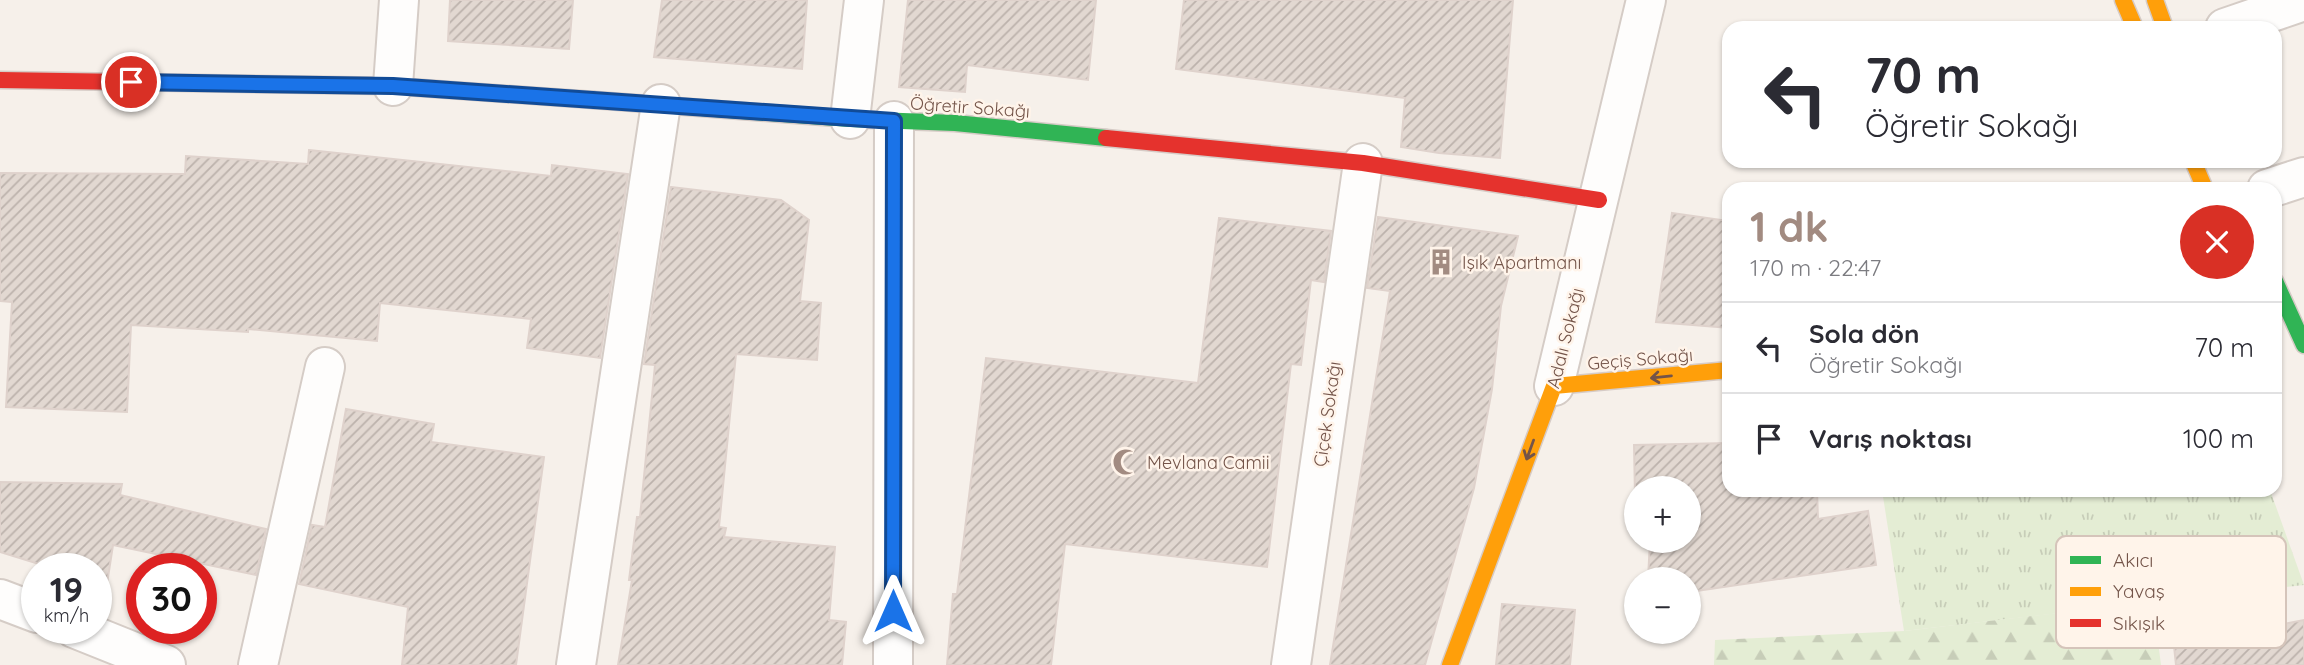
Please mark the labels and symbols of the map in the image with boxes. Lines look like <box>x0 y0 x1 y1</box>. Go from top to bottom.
pin <box>101 52 161 112</box>
street label: Öğretir Sokağı <box>909 91 1031 123</box>
building icon: Işık Apartmanı <box>1426 247 1456 277</box>
place label: Işık Apartmanı <box>1462 251 1581 274</box>
street label: Adalı Sokağı <box>1541 285 1589 391</box>
street label: Geçiş Sokağı <box>1586 343 1694 375</box>
street label: Çiçek Sokağı <box>1308 360 1346 468</box>
one-way arrow <box>1650 370 1673 383</box>
one-way arrow <box>1523 438 1535 460</box>
mosque icon: Mevlana Camii <box>1111 447 1141 477</box>
place label: Mevlana Camii <box>1147 451 1270 474</box>
legend <box>2056 536 2286 648</box>
text: Akıcı <box>2113 548 2153 572</box>
speed limit sign: 30 <box>126 553 217 644</box>
position arrow <box>856 574 930 648</box>
text: Yavaş <box>2113 579 2165 603</box>
text: Sıkışık <box>2113 611 2165 635</box>

